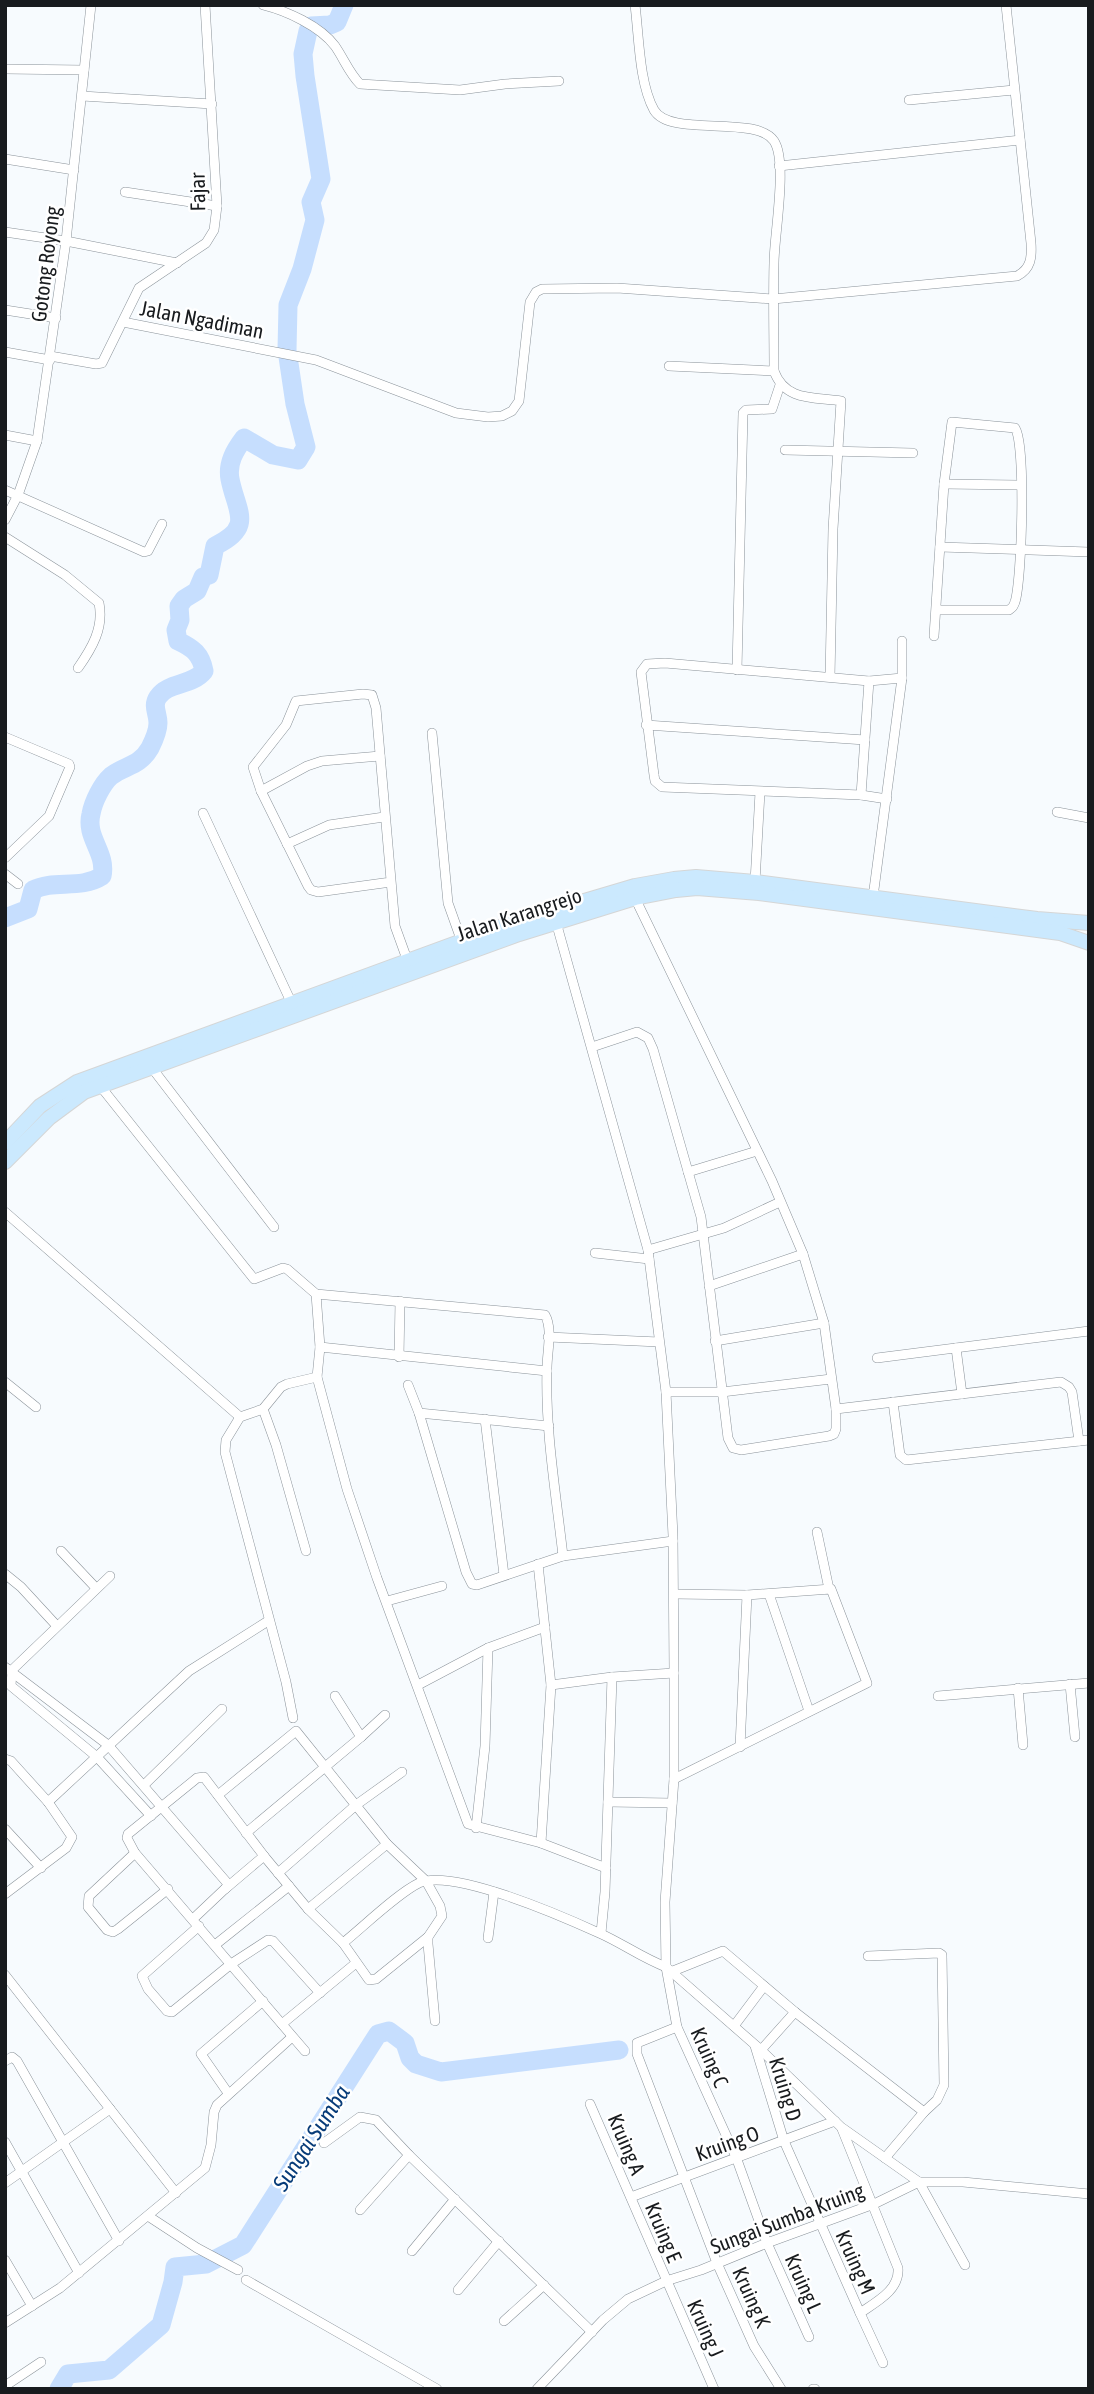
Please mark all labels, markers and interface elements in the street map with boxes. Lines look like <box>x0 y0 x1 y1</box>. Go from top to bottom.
street label: Fajar <box>185 172 209 212</box>
street label: Gotong Royong <box>26 205 64 323</box>
street label: Jalan Ngadiman <box>138 295 266 343</box>
street label: Jalan Karangrejo <box>454 883 584 945</box>
street label: Kruing C <box>686 2023 734 2091</box>
street label: Kruing D <box>765 2054 807 2124</box>
water label: Sungai Sumba <box>267 2080 355 2196</box>
street label: Kruing A <box>603 2110 651 2179</box>
street label: Kruing O <box>692 2120 762 2166</box>
street label: Sungai Sumba Kruing <box>707 2178 867 2258</box>
street label: Kruing E <box>641 2199 687 2266</box>
street label: Kruing M <box>831 2226 881 2298</box>
street label: Kruing L <box>780 2250 828 2316</box>
street label: Kruing K <box>728 2263 776 2332</box>
street label: Kruing J <box>683 2296 729 2360</box>

